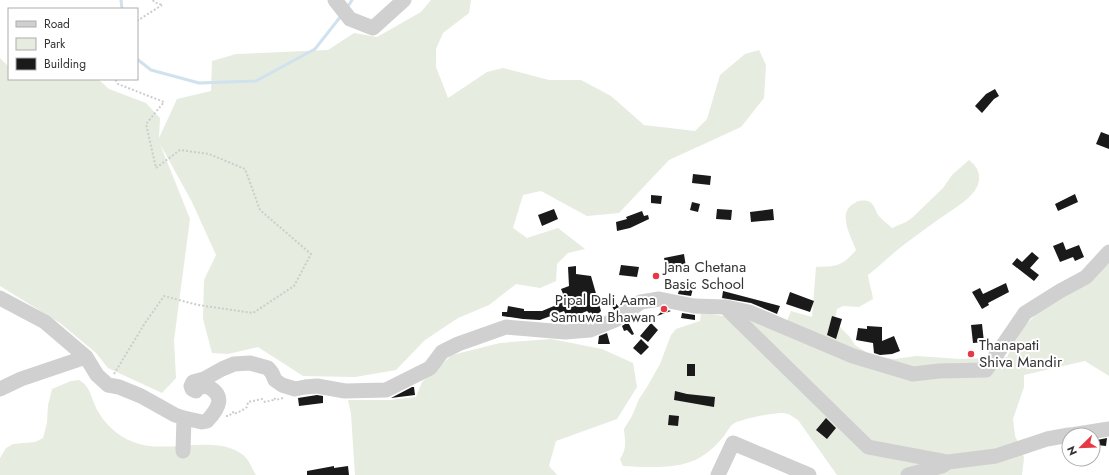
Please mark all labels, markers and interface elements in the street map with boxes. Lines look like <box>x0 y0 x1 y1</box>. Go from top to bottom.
legend <box>8 8 138 80</box>
text: Road <box>44 15 70 33</box>
text: Park <box>44 35 66 53</box>
text: Building <box>44 55 86 73</box>
place label: Jana Chetana Basic School <box>662 256 746 295</box>
marker: Jana Chetana Basic School <box>651 271 661 281</box>
place label: Pipal Dali Aama Samuwa Bhawan <box>550 289 656 328</box>
marker: Pipal Dali Aama Samuwa Bhawan <box>659 304 669 314</box>
place label: Thanapati Shiva Mandir <box>979 334 1063 373</box>
marker: Thanapati Shiva Mandir <box>966 349 976 359</box>
north arrow <box>1061 427 1101 467</box>
text: N <box>1063 444 1081 458</box>

